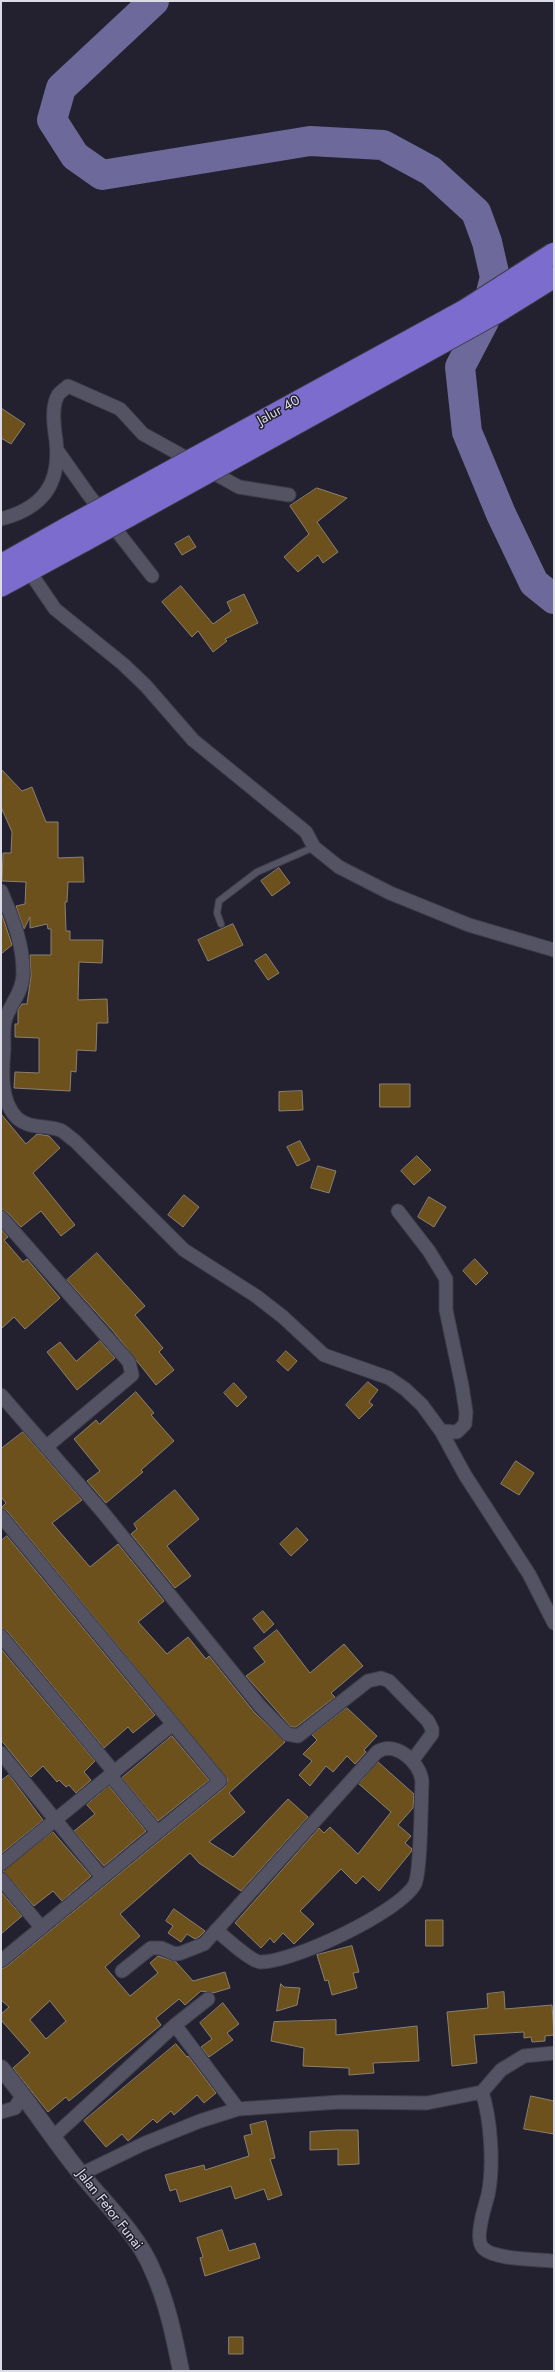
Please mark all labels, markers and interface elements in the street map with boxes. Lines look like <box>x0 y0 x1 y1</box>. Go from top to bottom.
street label: Jalur 40 <box>255 392 303 430</box>
street label: Jalan Fetor Funai <box>72 2167 146 2253</box>

